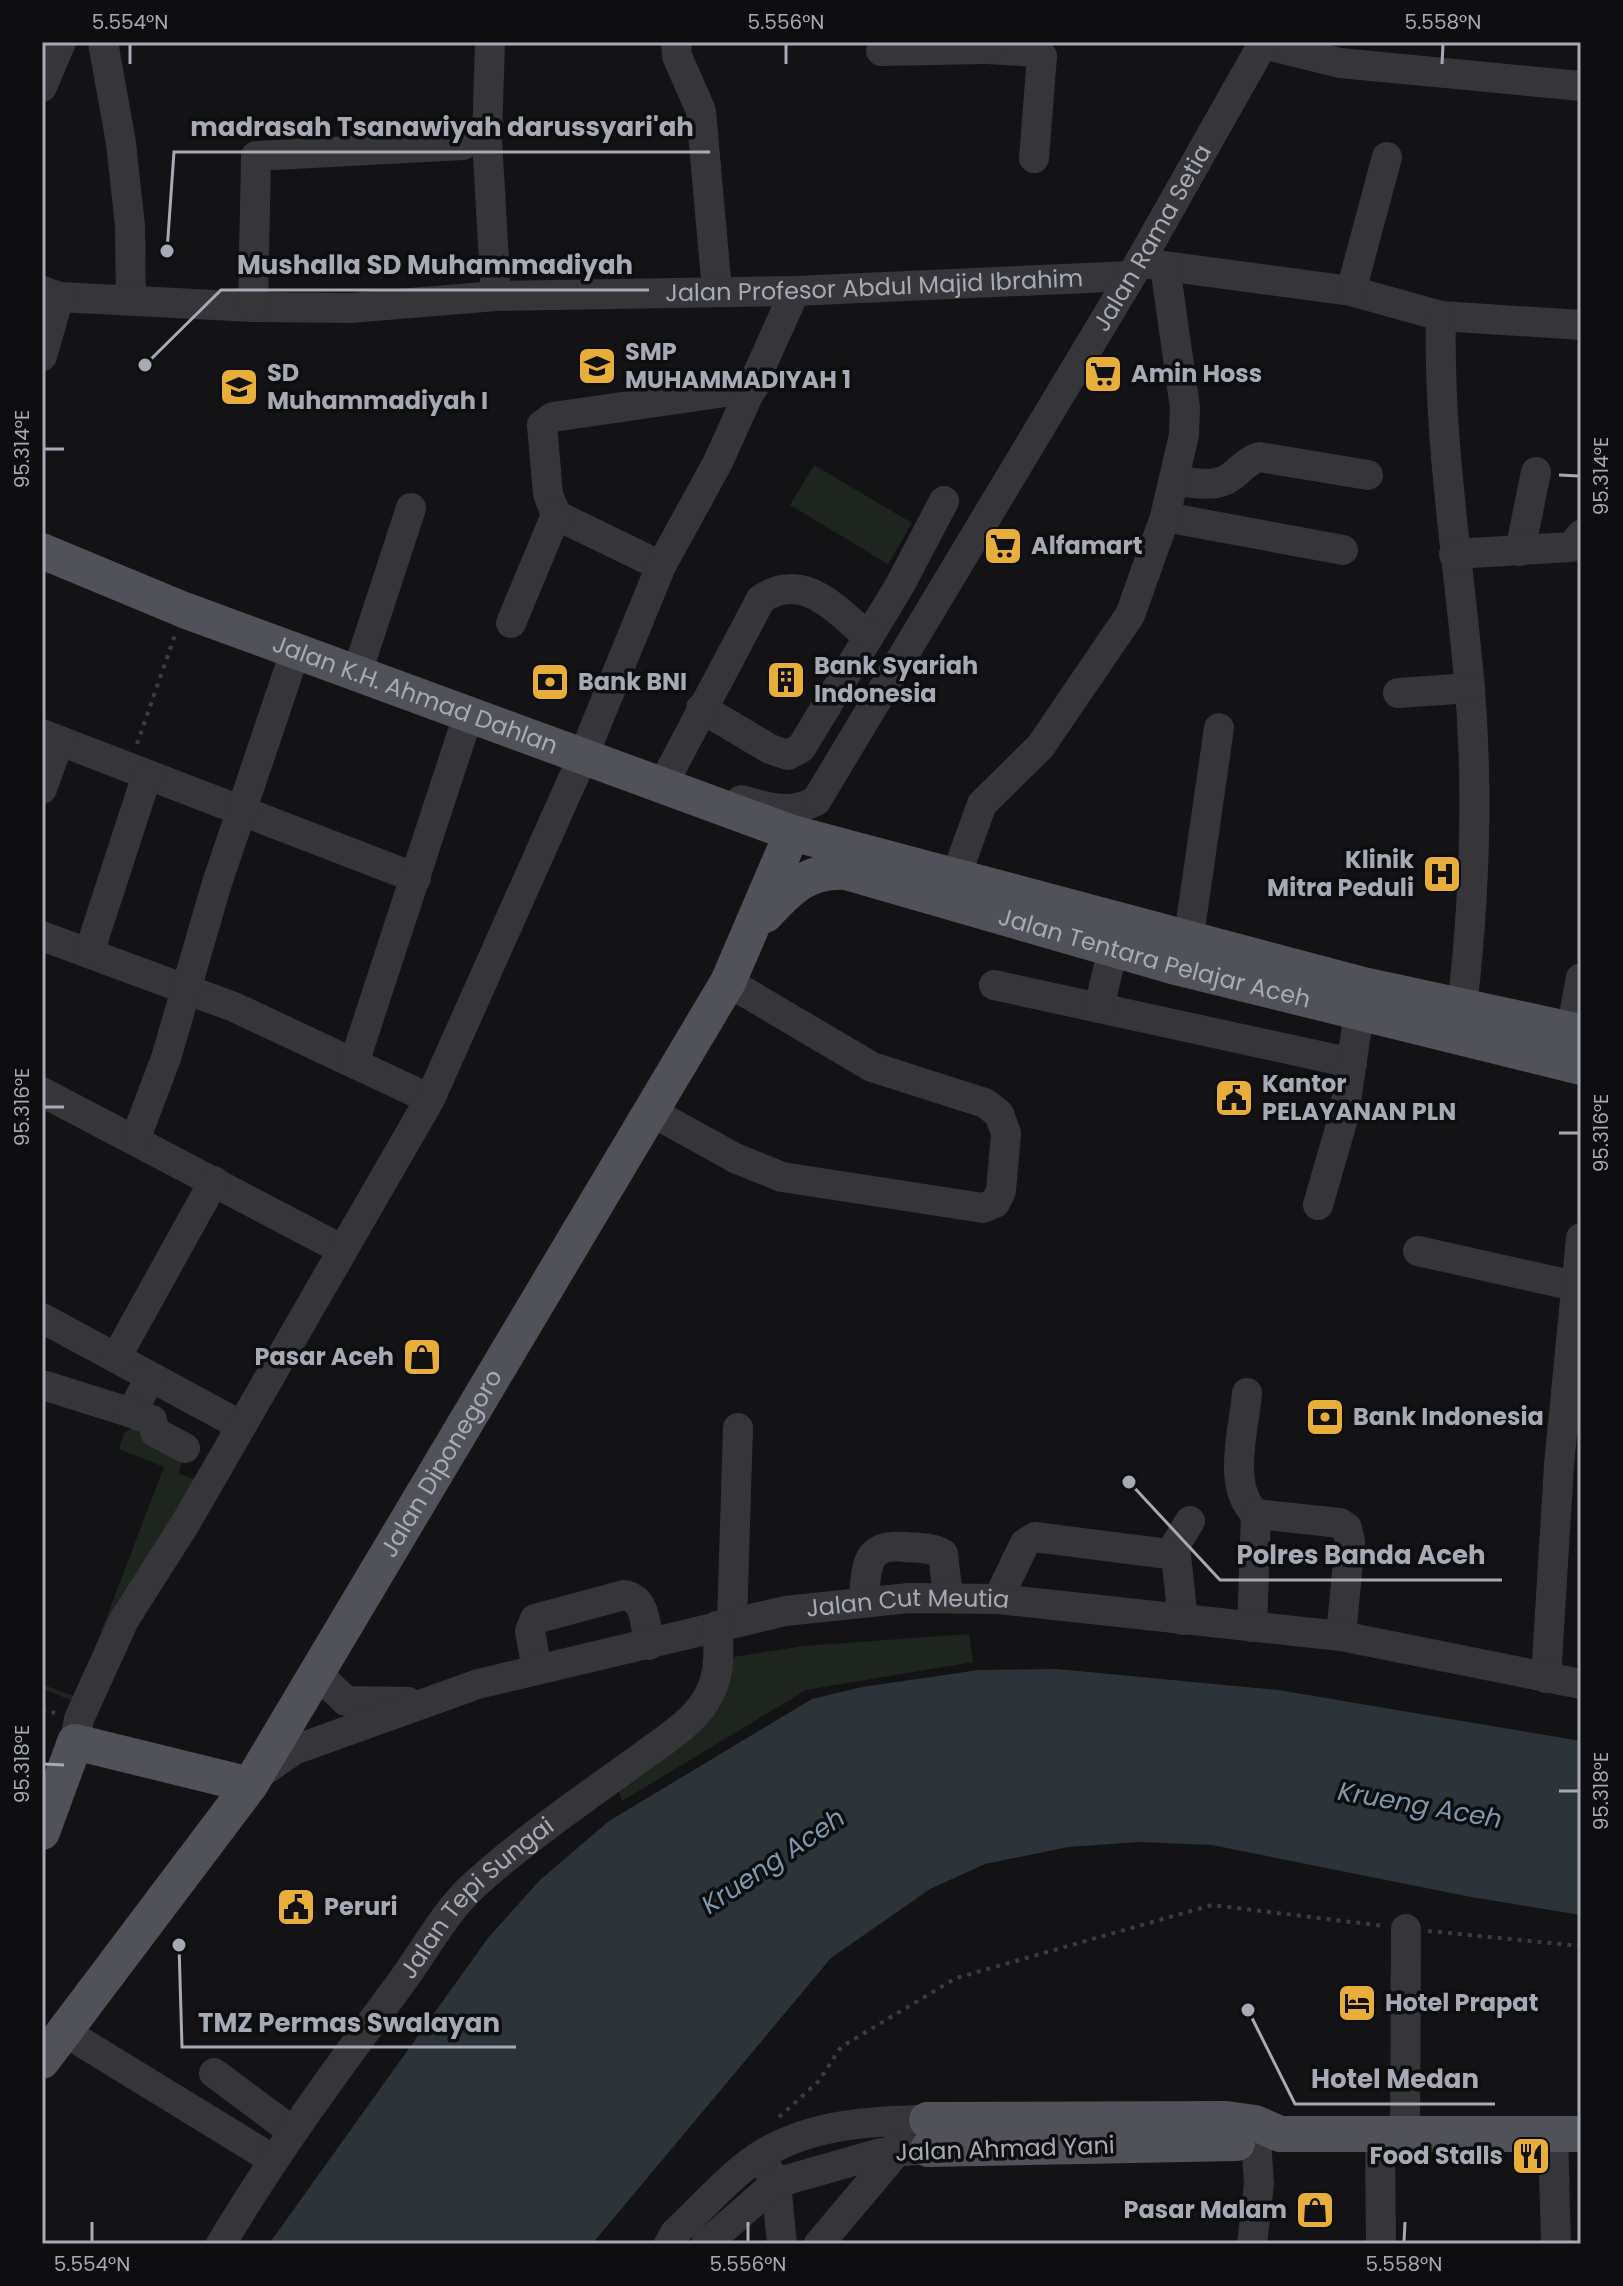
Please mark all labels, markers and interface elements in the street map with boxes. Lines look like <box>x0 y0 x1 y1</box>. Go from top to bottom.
text: 5.554°N <box>92 8 168 36</box>
text: 5.556°N <box>748 8 824 36</box>
text: 5.558°N <box>1405 8 1481 36</box>
callout: madrasah Tsanawiyah darussyari'ah <box>174 102 710 152</box>
text: madrasah Tsanawiyah darussyari'ah <box>190 109 694 145</box>
street label: Jalan Rama Setia <box>1085 138 1219 337</box>
callout: Mushalla SD Muhammadiyah <box>221 240 649 290</box>
text: Mushalla SD Muhammadiyah <box>237 247 633 283</box>
street label: Jalan Profesor Abdul Majid Ibrahim <box>665 261 1084 309</box>
place label: SMP MUHAMMADIYAH 1 <box>625 335 851 396</box>
school or university icon: SMP MUHAMMADIYAH 1 <box>576 345 618 387</box>
supermarket icon: Amin Hoss <box>1082 353 1124 395</box>
place label: SD Muhammadiyah I <box>267 356 488 417</box>
place label: Amin Hoss <box>1131 357 1262 390</box>
school or university icon: SD Muhammadiyah I <box>218 366 260 408</box>
text: 95.314°E <box>8 410 36 488</box>
text: 95.314°E <box>1587 437 1615 515</box>
supermarket icon: Alfamart <box>982 525 1024 567</box>
place label: Alfamart <box>1031 529 1142 562</box>
street label: Jalan K.H. Ahmad Dahlan <box>268 627 563 762</box>
place label: Bank Syariah Indonesia <box>814 649 978 710</box>
building icon: Bank Syariah Indonesia <box>765 659 807 701</box>
bank icon: Bank BNI <box>529 661 571 703</box>
place label: Bank BNI <box>578 665 687 698</box>
place label: Klinik Mitra Peduli <box>1267 843 1414 904</box>
hospital icon: Klinik Mitra Peduli <box>1421 853 1463 895</box>
street label: Jalan Tentara Pelajar Aceh <box>994 900 1314 1016</box>
place label: Kantor PELAYANAN PLN <box>1262 1067 1456 1128</box>
text: 95.316°E <box>8 1068 36 1146</box>
public building icon: Kantor PELAYANAN PLN <box>1213 1077 1255 1119</box>
text: 95.316°E <box>1587 1094 1615 1172</box>
shop icon: Pasar Aceh <box>401 1336 443 1378</box>
place label: Pasar Aceh <box>255 1340 394 1373</box>
street label: Jalan Diponegoro <box>372 1363 510 1563</box>
bank icon: Bank Indonesia <box>1304 1396 1346 1438</box>
place label: Bank Indonesia <box>1353 1400 1544 1433</box>
callout: Polres Banda Aceh <box>1220 1530 1502 1580</box>
text: Polres Banda Aceh <box>1236 1537 1486 1573</box>
street label: Jalan Cut Meutia <box>804 1581 1011 1625</box>
text: 95.318°E <box>8 1725 36 1803</box>
text: 95.318°E <box>1587 1752 1615 1830</box>
water label: Krueng Aceh <box>1335 1773 1505 1837</box>
water label: Krueng Aceh <box>694 1800 852 1922</box>
street label: Jalan Tepi Sungai <box>392 1809 560 1985</box>
public building icon: Peruri <box>275 1886 317 1928</box>
place label: Peruri <box>324 1890 398 1923</box>
hotel icon: Hotel Prapat <box>1336 1982 1378 2024</box>
place label: Hotel Prapat <box>1385 1986 1538 2019</box>
callout: TMZ Permas Swalayan <box>182 1997 516 2047</box>
text: TMZ Permas Swalayan <box>198 2005 500 2041</box>
callout: Hotel Medan <box>1295 2054 1495 2104</box>
text: Hotel Medan <box>1311 2061 1479 2097</box>
street label: Jalan Ahmad Yani <box>895 2128 1115 2169</box>
restaurant icon: Food Stalls <box>1510 2135 1552 2177</box>
place label: Food Stalls <box>1370 2139 1503 2172</box>
shop icon: Pasar Malam <box>1294 2189 1336 2231</box>
place label: Pasar Malam <box>1124 2193 1287 2226</box>
text: 5.554°N <box>54 2250 130 2278</box>
text: 5.556°N <box>710 2250 786 2278</box>
text: 5.558°N <box>1366 2250 1442 2278</box>

